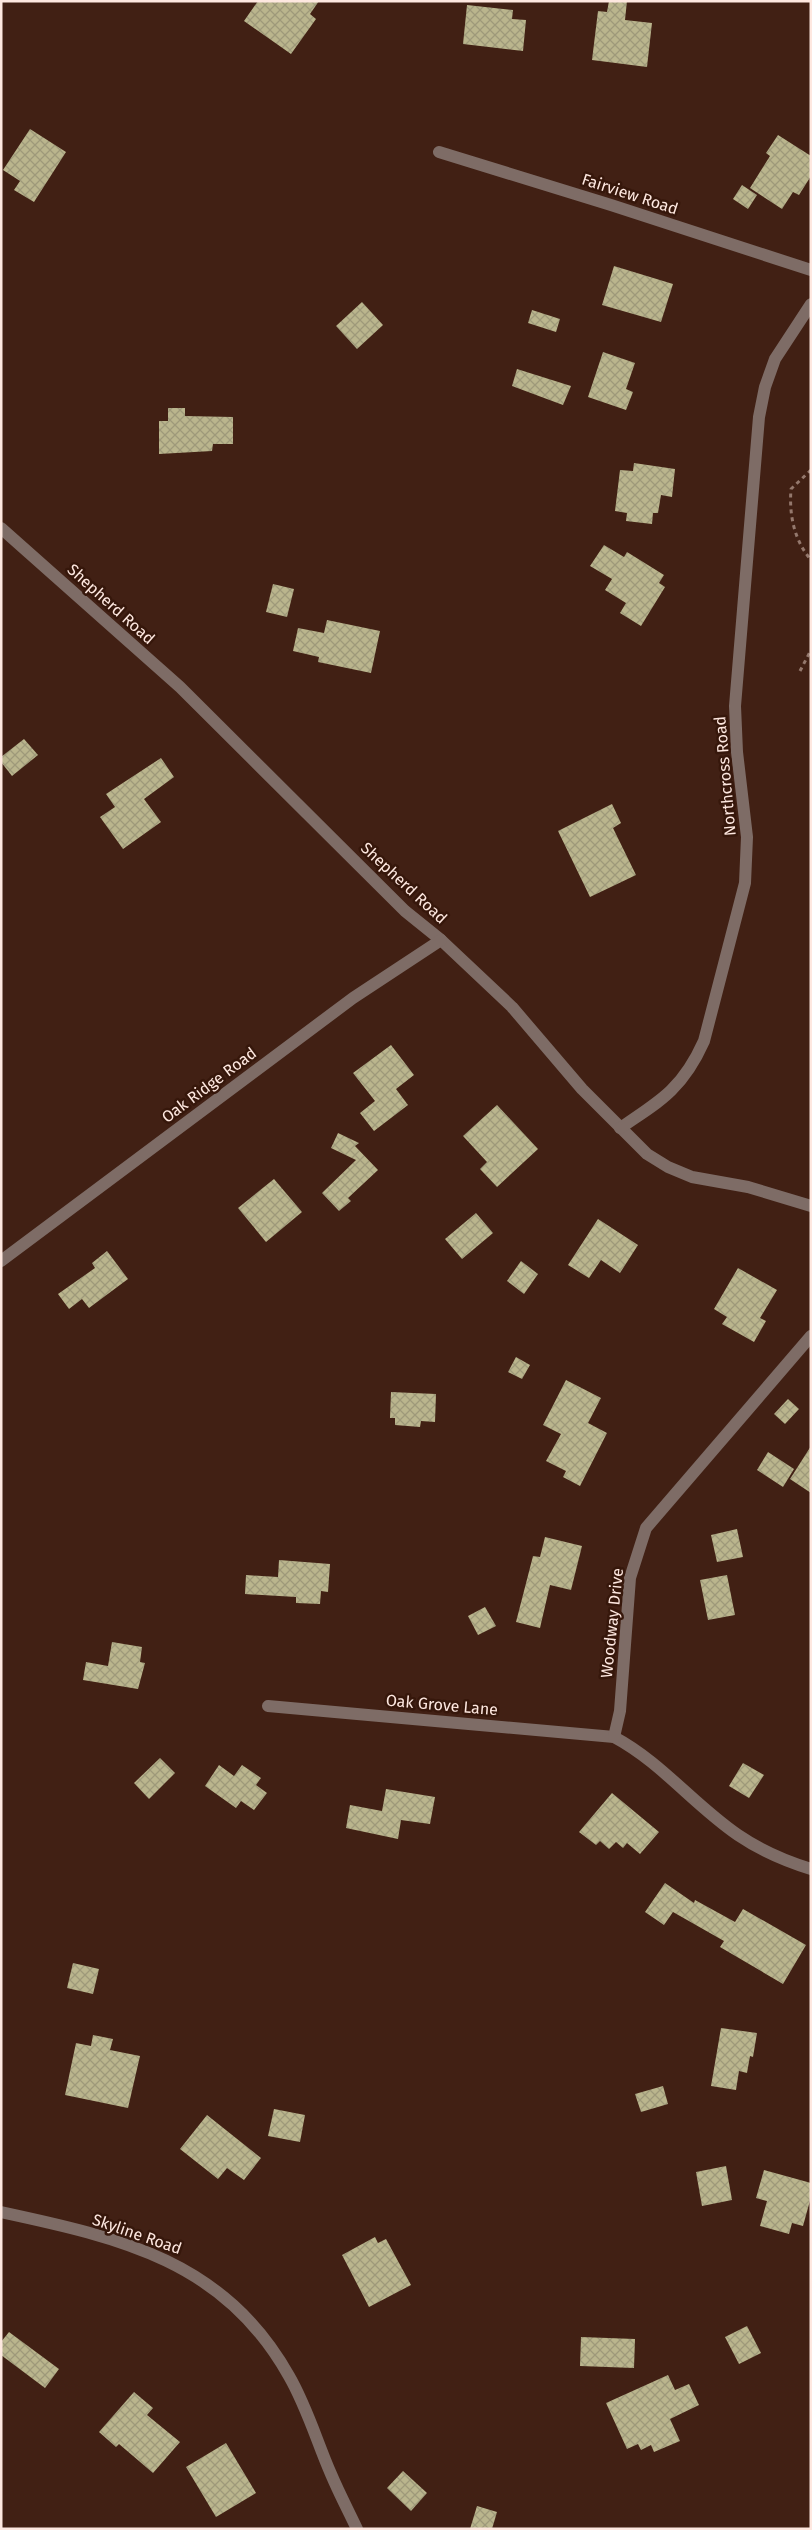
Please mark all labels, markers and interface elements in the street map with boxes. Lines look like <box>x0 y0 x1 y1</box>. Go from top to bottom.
street label: Fairview Road <box>580 170 680 218</box>
street label: Shepherd Road <box>63 560 159 648</box>
street label: Northcross Road <box>710 715 740 837</box>
street label: Shepherd Road <box>357 838 451 928</box>
street label: Oak Ridge Road <box>158 1043 260 1127</box>
street label: Woodway Drive <box>597 1567 627 1679</box>
street label: Oak Grove Lane <box>385 1691 499 1719</box>
street label: Skyline Road <box>90 2210 184 2258</box>

